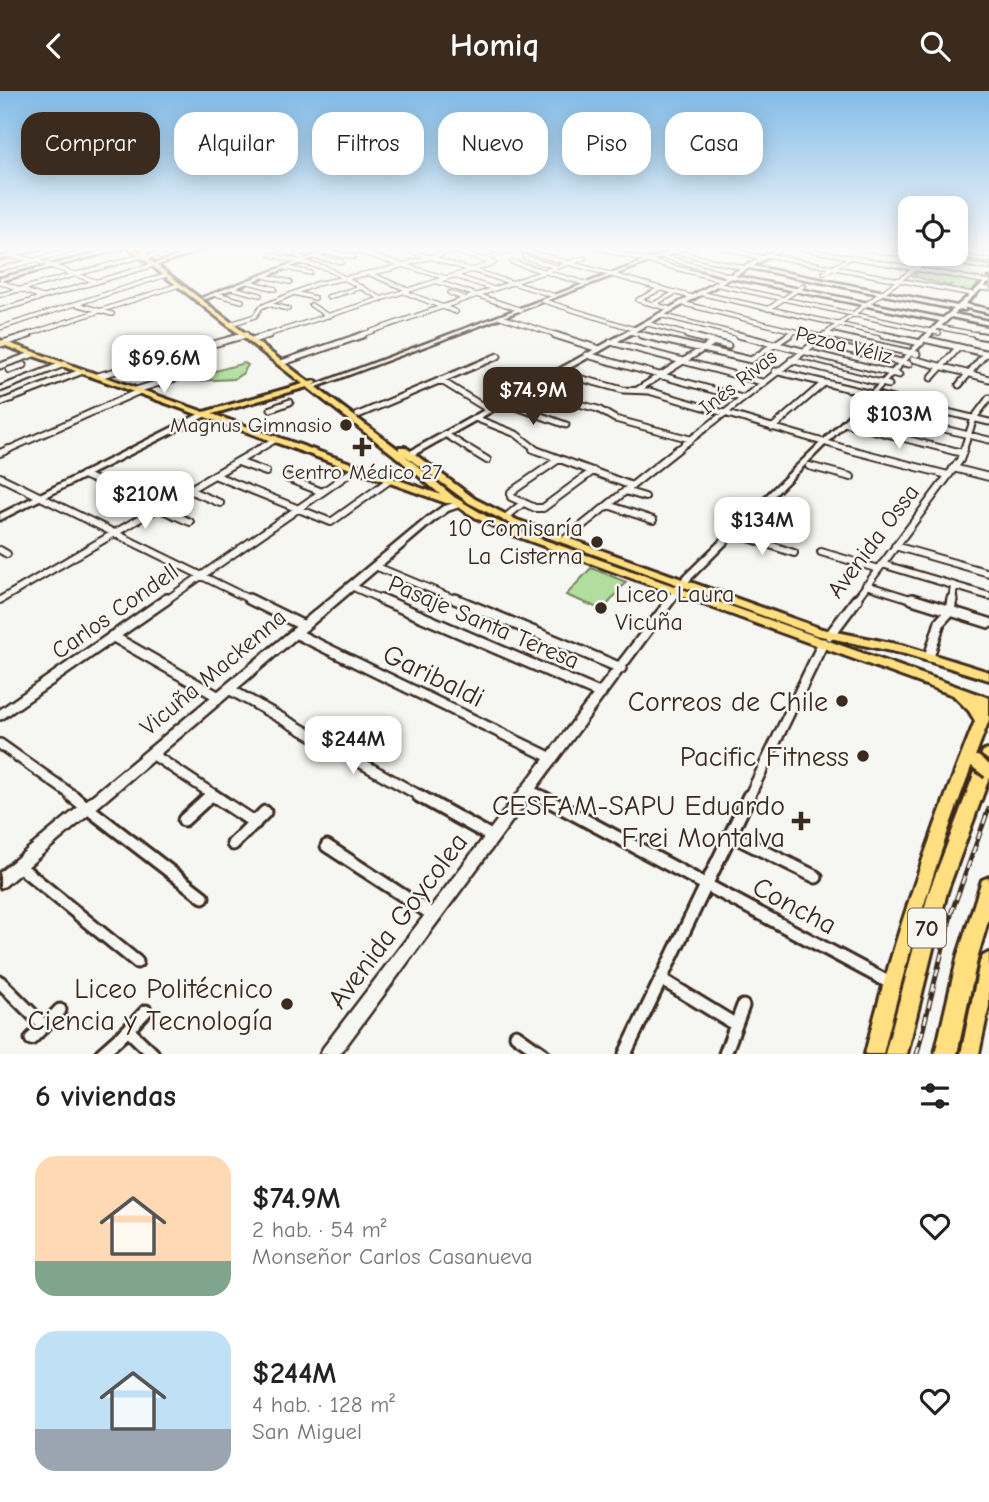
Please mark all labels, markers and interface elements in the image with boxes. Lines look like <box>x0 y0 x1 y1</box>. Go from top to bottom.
icon: back <box>35 27 73 65</box>
text: Homiq <box>450 27 539 64</box>
icon: search <box>916 27 954 65</box>
chip: Comprar <box>21 112 160 175</box>
chip: Alquilar <box>174 112 298 175</box>
chip: Filtros <box>312 112 424 175</box>
chip: Nuevo <box>438 112 548 175</box>
chip: Piso <box>562 112 651 175</box>
chip: Casa <box>665 112 763 175</box>
map controls <box>898 196 968 266</box>
button: locate <box>898 196 968 266</box>
street label: Pezoa Véliz <box>793 321 895 369</box>
pin: $69.6M <box>107 335 221 395</box>
text: $69.6M <box>128 344 200 371</box>
street label: Inés Rivas <box>695 344 781 420</box>
pin: $74.9M <box>476 367 590 427</box>
text: $74.9M <box>499 376 567 403</box>
pin: $103M <box>850 391 948 451</box>
text: $103M <box>866 400 932 427</box>
place label: Magnus Gimnasio <box>170 413 332 437</box>
marker: Magnus Gimnasio <box>338 417 354 433</box>
marker: Centro Médico 27 <box>352 437 372 457</box>
place label: Centro Médico 27 <box>282 460 442 484</box>
pin: $210M <box>96 471 194 531</box>
street label: Avenida Ossa <box>821 479 925 603</box>
text: $210M <box>112 480 178 507</box>
pin: $134M <box>713 497 811 557</box>
text: $134M <box>730 506 794 533</box>
place label: 10 Comisaría La Cisterna <box>448 514 583 570</box>
marker: 10 Comisaría La Cisterna <box>589 534 605 550</box>
street label: Carlos Condell <box>46 557 184 665</box>
street label: Pasaje Santa Teresa <box>384 569 584 675</box>
place label: Liceo Laura Vicuña <box>615 580 734 636</box>
marker: Liceo Laura Vicuña <box>593 600 609 616</box>
street label: Vicuña Mackenna <box>134 603 292 741</box>
street label: Garibaldi <box>378 638 489 714</box>
place label: Correos de Chile <box>628 686 828 718</box>
marker: Correos de Chile <box>834 693 850 709</box>
pin: $244M <box>304 717 402 776</box>
text: $244M <box>321 725 385 752</box>
place label: Pacific Fitness <box>680 741 849 773</box>
marker: Pacific Fitness <box>855 748 871 764</box>
place label: CESFAM-SAPU Eduardo Frei Montalva <box>492 790 785 854</box>
marker: CESFAM-SAPU Eduardo Frei Montalva <box>791 811 811 831</box>
street label: Avenida Goycolea <box>321 826 474 1015</box>
street label: Concha <box>747 871 842 941</box>
road number: 70 <box>908 909 946 947</box>
place label: Liceo Politécnico Ciencia y Tecnología <box>28 973 273 1037</box>
marker: Liceo Politécnico Ciencia y Tecnología <box>279 996 295 1012</box>
icon: filters <box>916 1077 954 1115</box>
text: 6 viviendas <box>35 1079 176 1114</box>
text: $74.9M <box>252 1181 341 1216</box>
icon: home <box>91 1184 175 1268</box>
icon: heart <box>916 1207 954 1245</box>
text: 2 hab. · 54 m² <box>252 1216 387 1243</box>
text: Monseñor Carlos Casanueva <box>252 1243 533 1270</box>
text: $244M <box>252 1356 336 1391</box>
icon: home <box>91 1359 175 1443</box>
icon: heart <box>916 1382 954 1420</box>
text: 4 hab. · 128 m² <box>252 1391 395 1418</box>
text: San Miguel <box>252 1418 362 1445</box>

